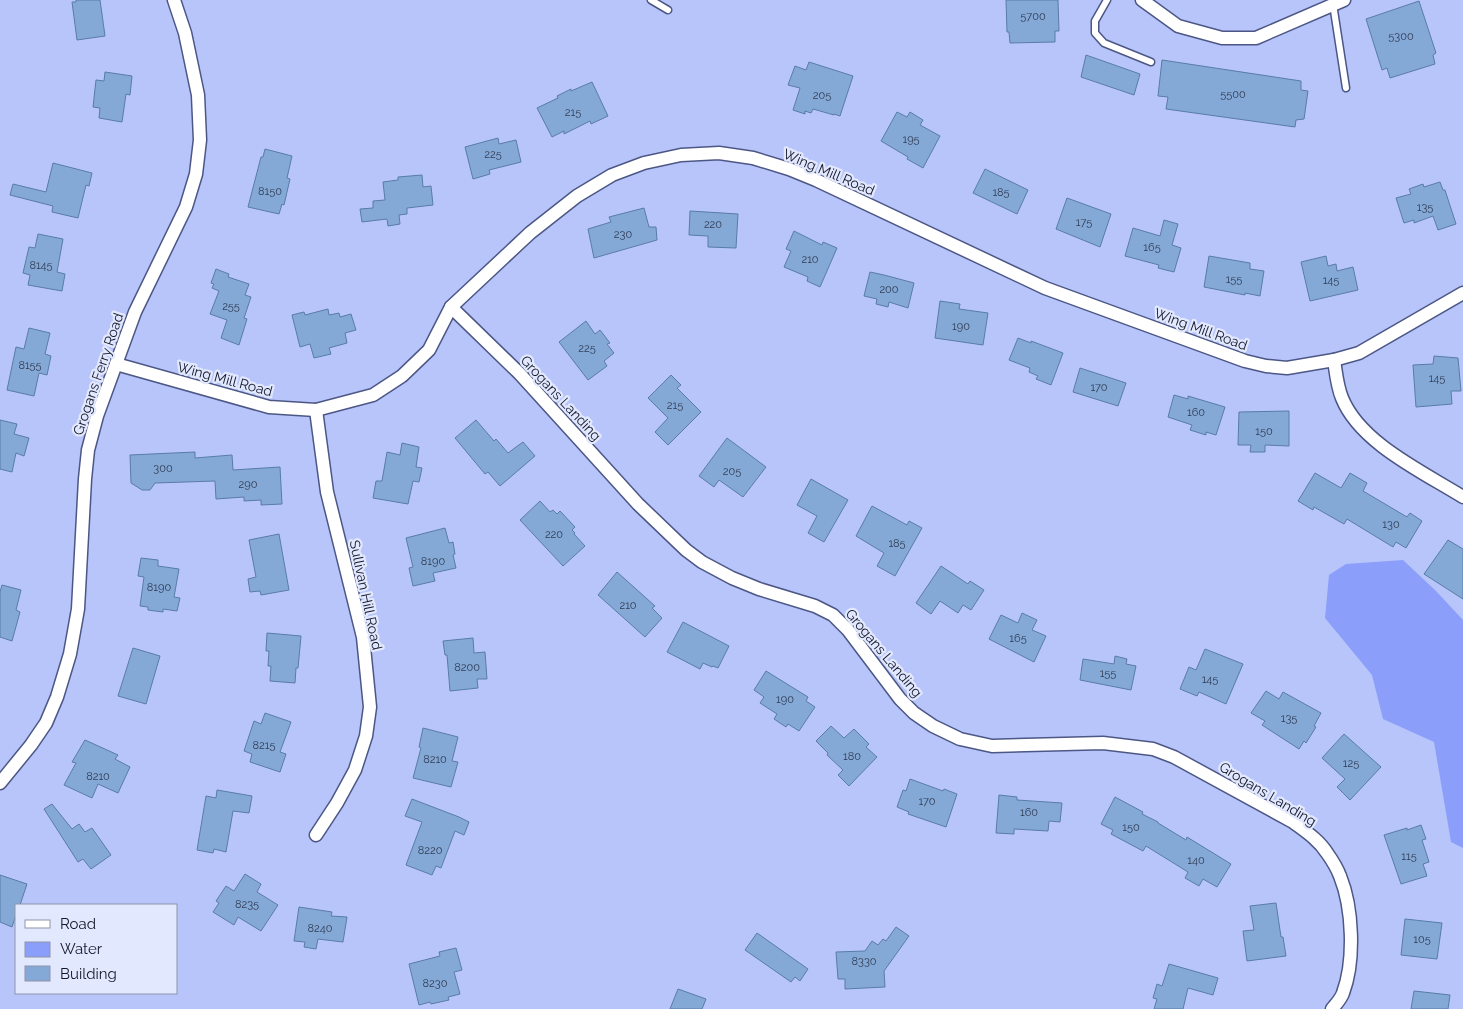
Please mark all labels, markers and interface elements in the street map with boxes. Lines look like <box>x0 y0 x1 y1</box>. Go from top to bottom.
house number: 5700 <box>1020 10 1046 23</box>
house number: 5300 <box>1388 30 1414 43</box>
house number: 5500 <box>1220 88 1246 101</box>
house number: 205 <box>813 89 831 102</box>
house number: 215 <box>565 106 581 119</box>
house number: 195 <box>902 133 920 146</box>
street label: Wing Mill Road <box>781 146 877 198</box>
house number: 225 <box>484 148 502 161</box>
house number: 8150 <box>258 185 282 198</box>
house number: 185 <box>992 186 1010 199</box>
house number: 135 <box>1417 201 1433 214</box>
house number: 175 <box>1076 216 1092 229</box>
house number: 220 <box>704 218 722 231</box>
house number: 230 <box>614 228 632 241</box>
house number: 165 <box>1143 241 1161 254</box>
house number: 210 <box>801 253 819 266</box>
house number: 8145 <box>29 259 53 272</box>
house number: 155 <box>1226 273 1242 286</box>
house number: 145 <box>1323 274 1339 287</box>
house number: 200 <box>879 283 899 296</box>
house number: 255 <box>222 300 240 313</box>
street label: Wing Mill Road <box>1152 305 1250 353</box>
street label: Grogans Ferry Road <box>70 311 126 437</box>
house number: 190 <box>952 320 970 333</box>
house number: 225 <box>578 342 596 355</box>
street label: Grogans Landing <box>518 352 604 444</box>
house number: 8155 <box>18 359 42 372</box>
street label: Wing Mill Road <box>176 359 274 399</box>
house number: 145 <box>1429 372 1445 385</box>
house number: 170 <box>1090 381 1108 394</box>
house number: 215 <box>667 399 683 412</box>
house number: 160 <box>1187 406 1205 419</box>
house number: 150 <box>1255 425 1273 438</box>
house number: 300 <box>153 462 173 475</box>
house number: 205 <box>723 465 741 478</box>
house number: 290 <box>239 478 258 491</box>
house number: 130 <box>1382 518 1400 531</box>
house number: 220 <box>545 528 563 541</box>
house number: 185 <box>888 537 906 550</box>
street label: Sullivan Hill Road <box>347 539 385 651</box>
house number: 8190 <box>421 555 445 568</box>
house number: 8190 <box>147 581 171 594</box>
house number: 210 <box>619 599 637 612</box>
street label: Grogans Landing <box>842 606 926 700</box>
house number: 165 <box>1009 632 1027 645</box>
house number: 8200 <box>454 661 480 674</box>
house number: 155 <box>1100 667 1116 680</box>
house number: 145 <box>1202 673 1218 686</box>
house number: 190 <box>776 693 794 706</box>
house number: 135 <box>1281 712 1297 725</box>
house number: 8215 <box>253 739 275 752</box>
house number: 180 <box>843 750 861 763</box>
house number: 8210 <box>423 753 447 766</box>
house number: 125 <box>1343 757 1359 770</box>
street label: Grogans Landing <box>1217 759 1319 829</box>
house number: 8210 <box>86 770 110 783</box>
house number: 170 <box>918 795 936 808</box>
house number: 160 <box>1020 806 1038 819</box>
house number: 150 <box>1122 821 1140 834</box>
house number: 8220 <box>418 844 443 857</box>
house number: 115 <box>1401 850 1417 863</box>
house number: 140 <box>1187 854 1205 867</box>
house number: 8235 <box>235 898 259 911</box>
legend <box>15 904 178 994</box>
text: Road <box>60 915 96 933</box>
house number: 8240 <box>308 922 333 935</box>
house number: 105 <box>1413 933 1431 946</box>
text: Water <box>60 940 103 958</box>
house number: 8330 <box>851 955 877 968</box>
text: Building <box>60 965 117 983</box>
house number: 8230 <box>423 977 448 990</box>

